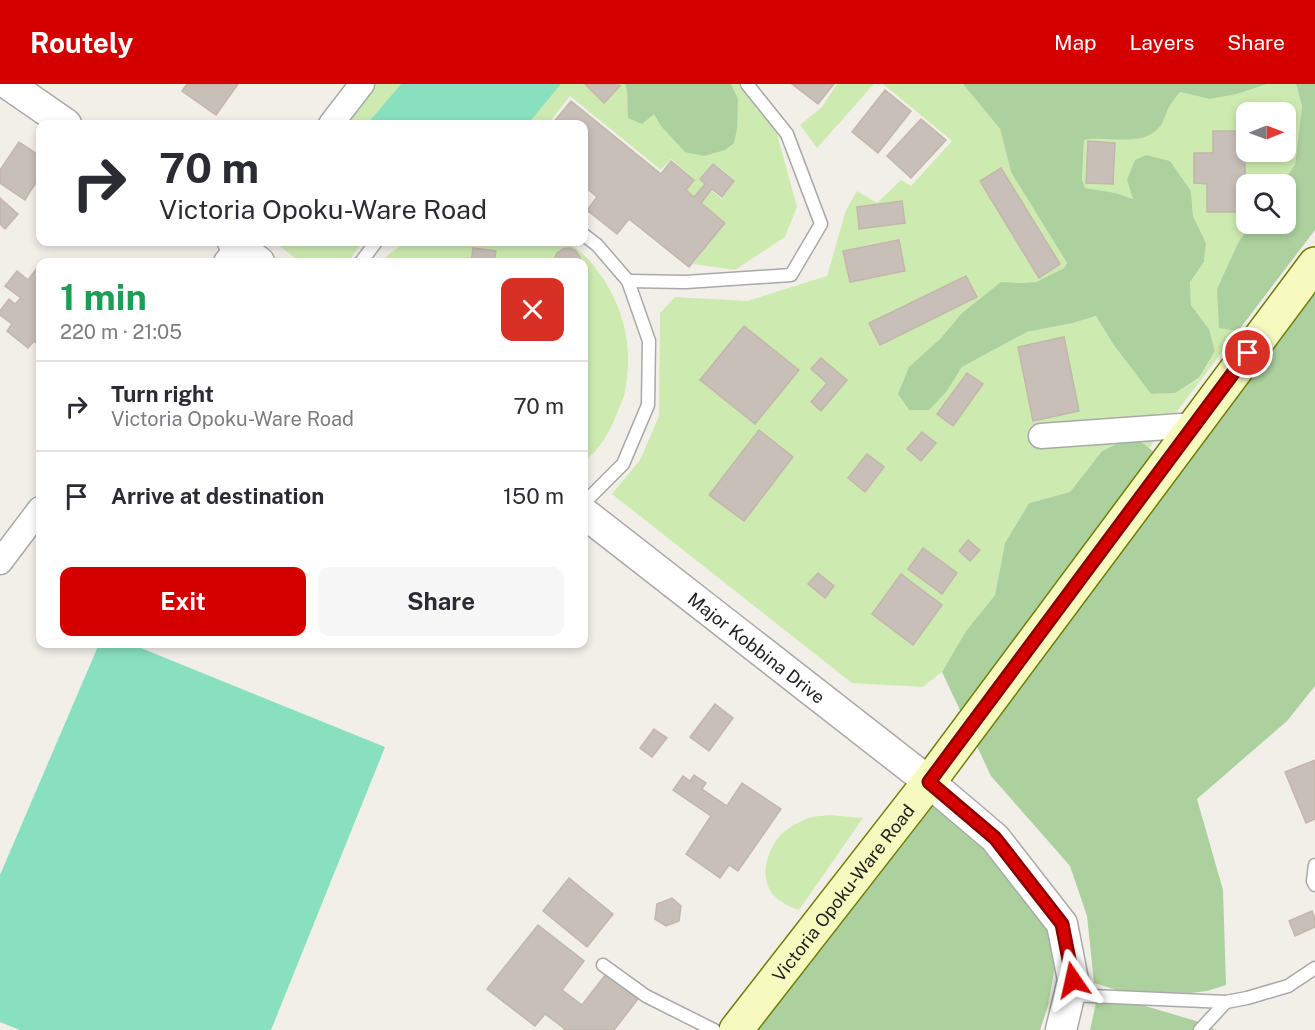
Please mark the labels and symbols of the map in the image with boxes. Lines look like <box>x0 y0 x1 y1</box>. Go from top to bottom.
north arrow <box>1236 102 1296 162</box>
pin <box>1222 327 1273 378</box>
street label: Major Kobbina Drive <box>684 588 829 708</box>
street label: Victoria Opoku-Ware Road <box>767 800 918 986</box>
position arrow <box>1041 948 1105 1012</box>

